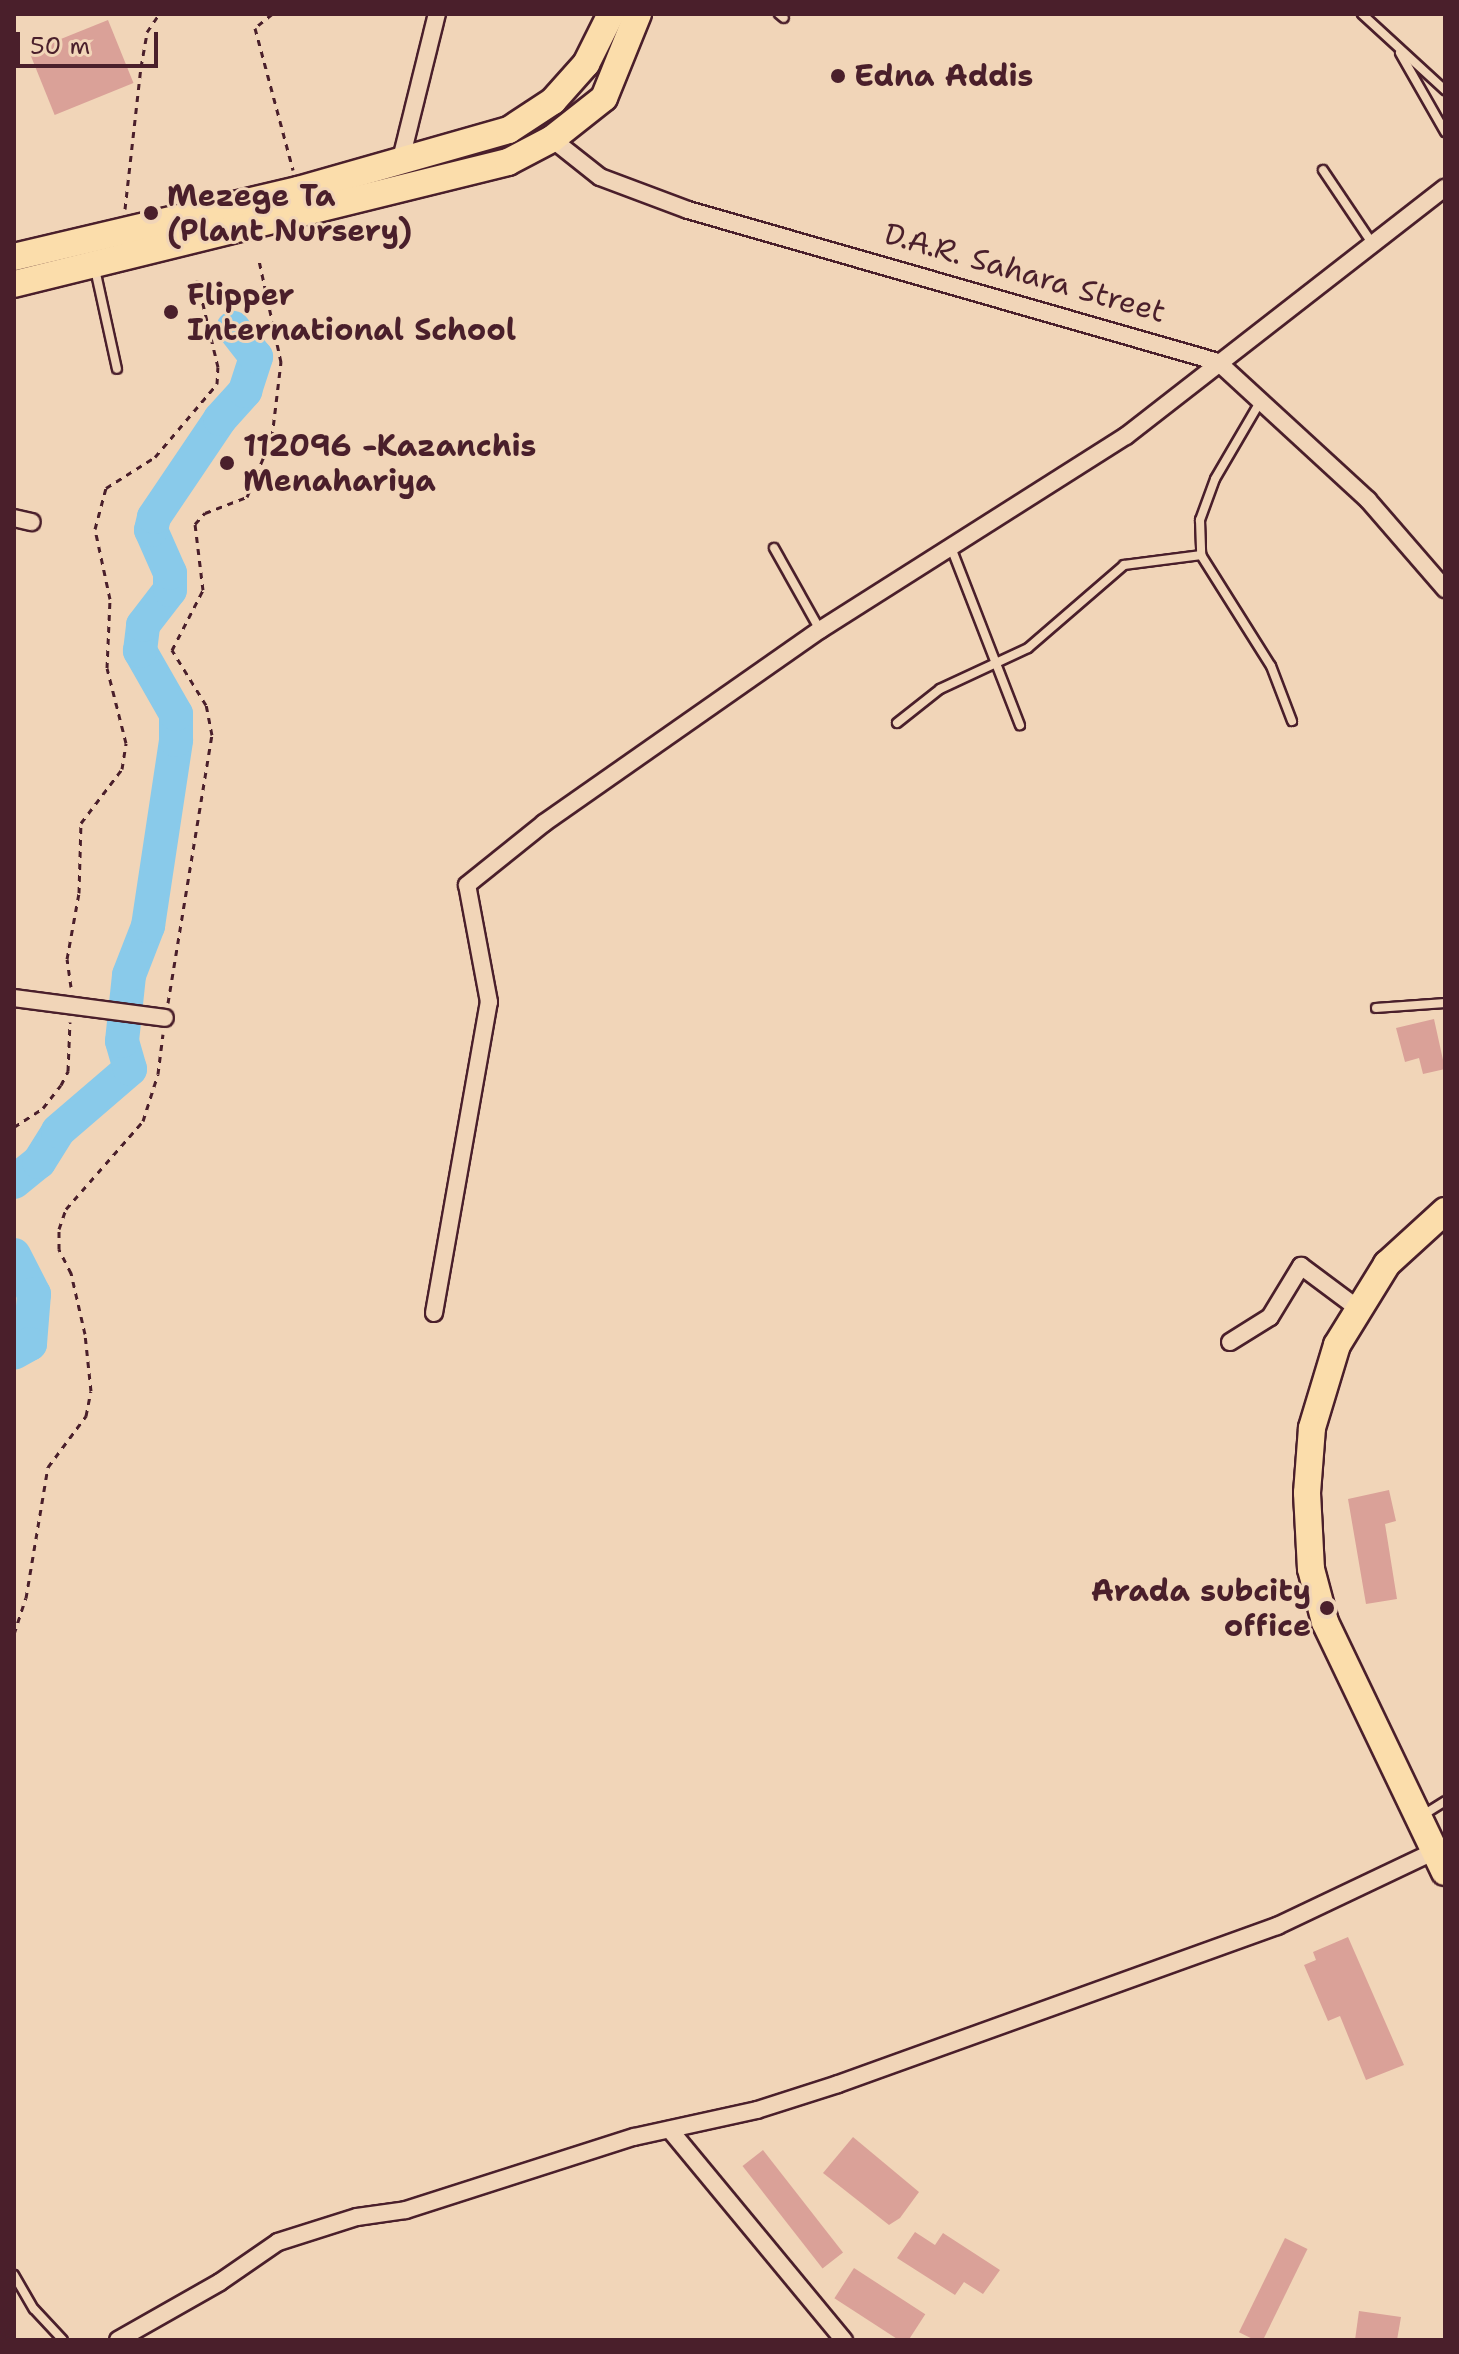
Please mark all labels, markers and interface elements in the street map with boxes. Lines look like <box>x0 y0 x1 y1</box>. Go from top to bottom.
scale bar <box>20 16 162 66</box>
text: 50 m <box>30 30 90 62</box>
place label: Edna Addis <box>854 58 1033 94</box>
marker: Edna Addis <box>829 67 847 85</box>
place label: Mezege Ta (Plant Nursery) <box>167 178 412 248</box>
marker: Mezege Ta (Plant Nursery) <box>142 204 160 222</box>
street label: D.A.R. Sahara Street <box>880 216 1170 330</box>
place label: Flipper International School <box>187 277 516 348</box>
marker: Flipper International School <box>162 303 180 321</box>
place label: 112096 -Kazanchis Menahariya <box>243 428 536 498</box>
marker: 112096 -Kazanchis Menahariya <box>218 454 236 472</box>
place label: Arada subcity office <box>1091 1573 1311 1644</box>
marker: Arada subcity office <box>1318 1599 1336 1617</box>

